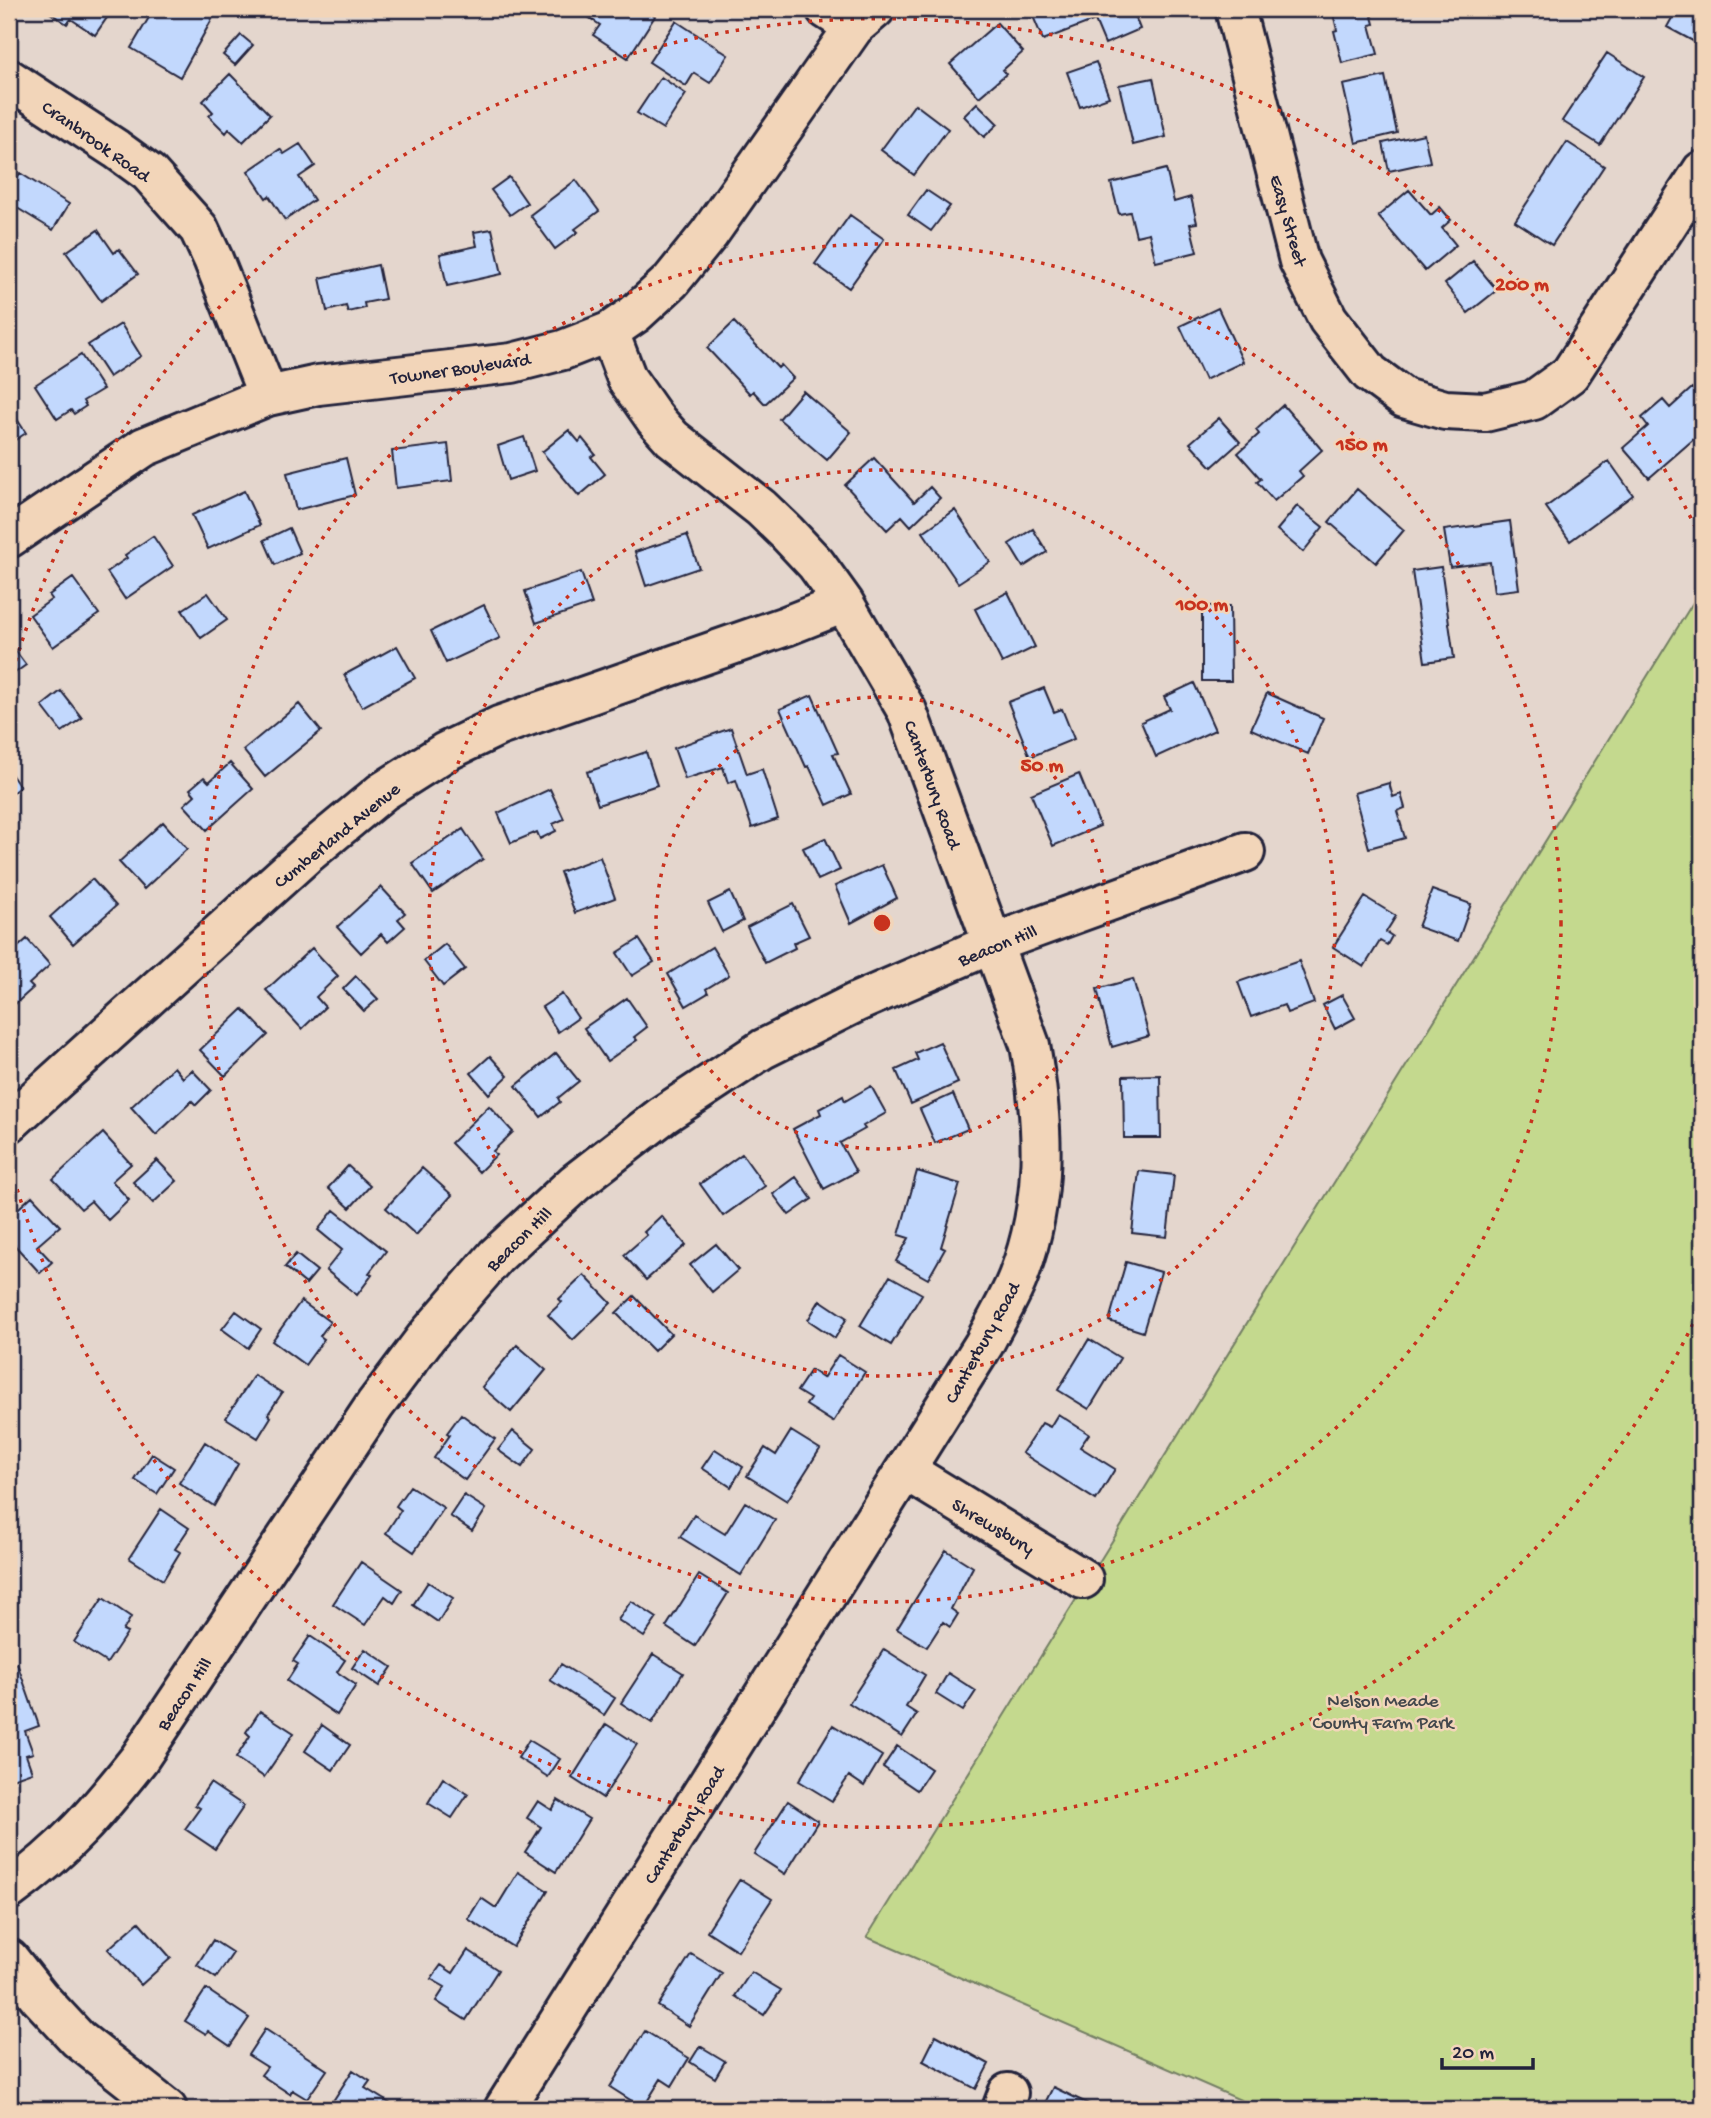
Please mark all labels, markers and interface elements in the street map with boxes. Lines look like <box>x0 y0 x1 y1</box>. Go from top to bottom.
street label: Cranbrook Road <box>36 97 155 190</box>
street label: Easy Street <box>1263 173 1311 271</box>
text: 200 m <box>1495 274 1549 299</box>
street label: Towner Boulevard <box>388 349 534 392</box>
text: 150 m <box>1335 434 1388 459</box>
text: 100 m <box>1175 594 1228 619</box>
street label: Canterbury Road <box>897 718 965 854</box>
text: 50 m <box>1021 755 1064 780</box>
street label: Cumberland Avenue <box>270 779 406 895</box>
centre of rings <box>870 911 894 935</box>
street label: Beacon Hill <box>954 921 1041 974</box>
street label: Beacon Hill <box>482 1203 558 1278</box>
street label: Canterbury Road <box>941 1277 1028 1408</box>
street label: Shrewsbury <box>947 1494 1038 1562</box>
street label: Beacon Hill <box>153 1654 219 1737</box>
park label: Nelson Meade County Farm Park <box>1313 1691 1455 1736</box>
street label: Canterbury Road <box>640 1761 733 1889</box>
scale bar <box>1442 2027 1532 2071</box>
text: 20 m <box>1452 2042 1494 2067</box>

